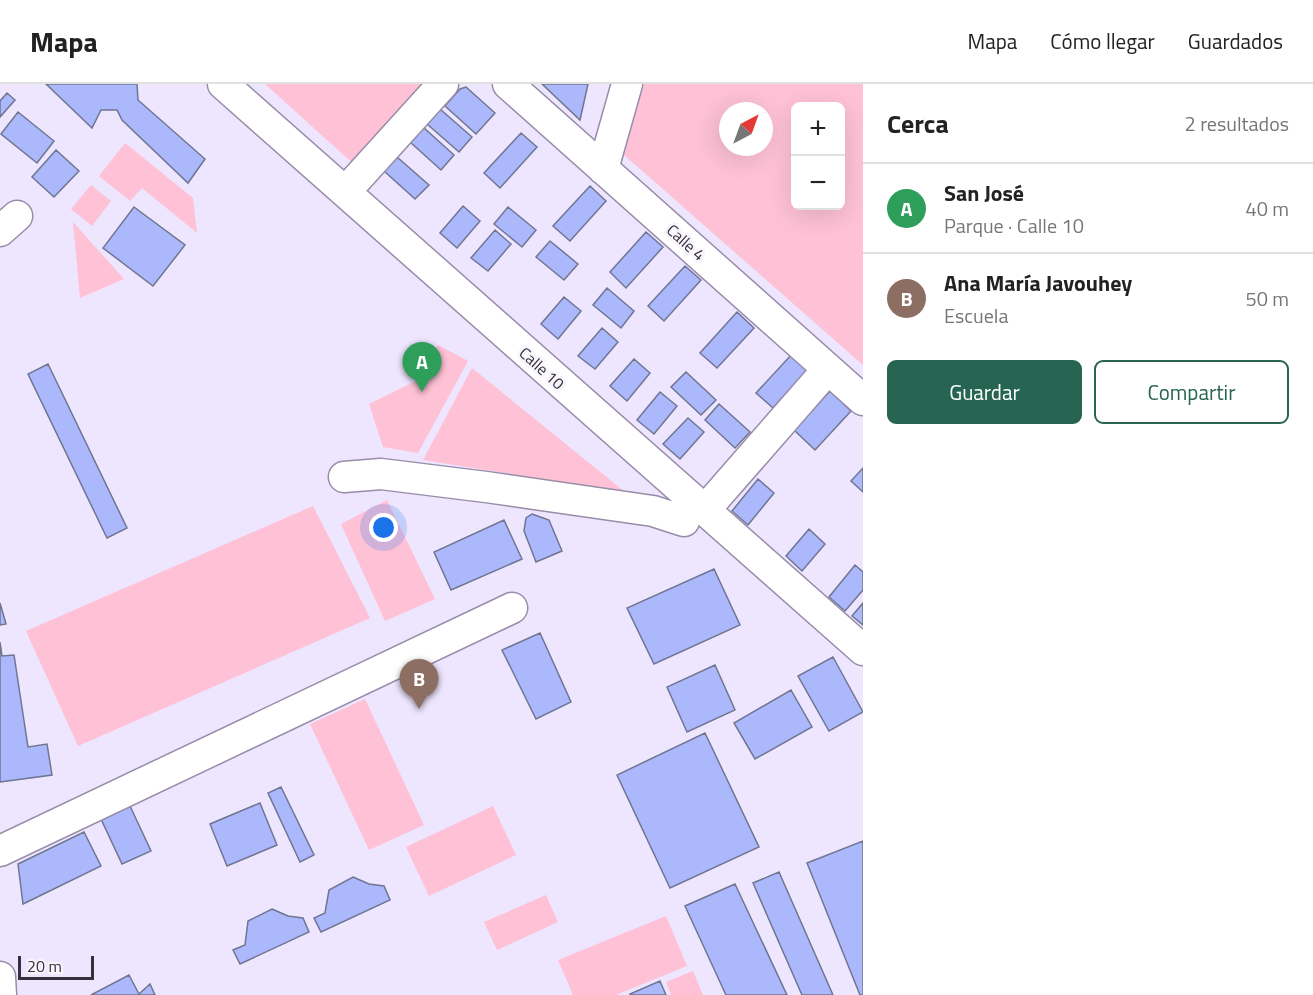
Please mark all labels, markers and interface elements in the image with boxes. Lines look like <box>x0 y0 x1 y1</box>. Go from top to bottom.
text: Mapa <box>30 20 98 63</box>
text: Mapa <box>968 25 1017 57</box>
text: Cómo llegar <box>1050 25 1155 57</box>
text: Guardados <box>1188 25 1283 57</box>
north arrow <box>719 102 773 156</box>
map controls <box>791 102 845 210</box>
button: + <box>791 102 845 156</box>
text: Cerca <box>887 104 949 143</box>
text: 2 resultados <box>1185 108 1289 139</box>
button: − <box>791 156 845 210</box>
text: San José <box>944 176 1024 210</box>
text: A <box>900 193 913 224</box>
text: 40 m <box>1245 193 1289 224</box>
text: Parque · Calle 10 <box>944 210 1084 241</box>
street label: Calle 4 <box>661 218 711 266</box>
text: Ana María Javouhey <box>944 266 1132 300</box>
text: B <box>900 283 913 314</box>
text: 50 m <box>1245 283 1289 314</box>
text: Escuela <box>944 300 1008 331</box>
street label: Calle 10 <box>514 341 570 395</box>
pin: A <box>402 342 442 392</box>
button: Guardar <box>887 360 1082 424</box>
button: Compartir <box>1094 360 1289 424</box>
your location <box>369 513 398 542</box>
pin: B <box>400 660 438 709</box>
scale bar <box>18 953 94 980</box>
text: 20 m <box>27 954 62 978</box>

